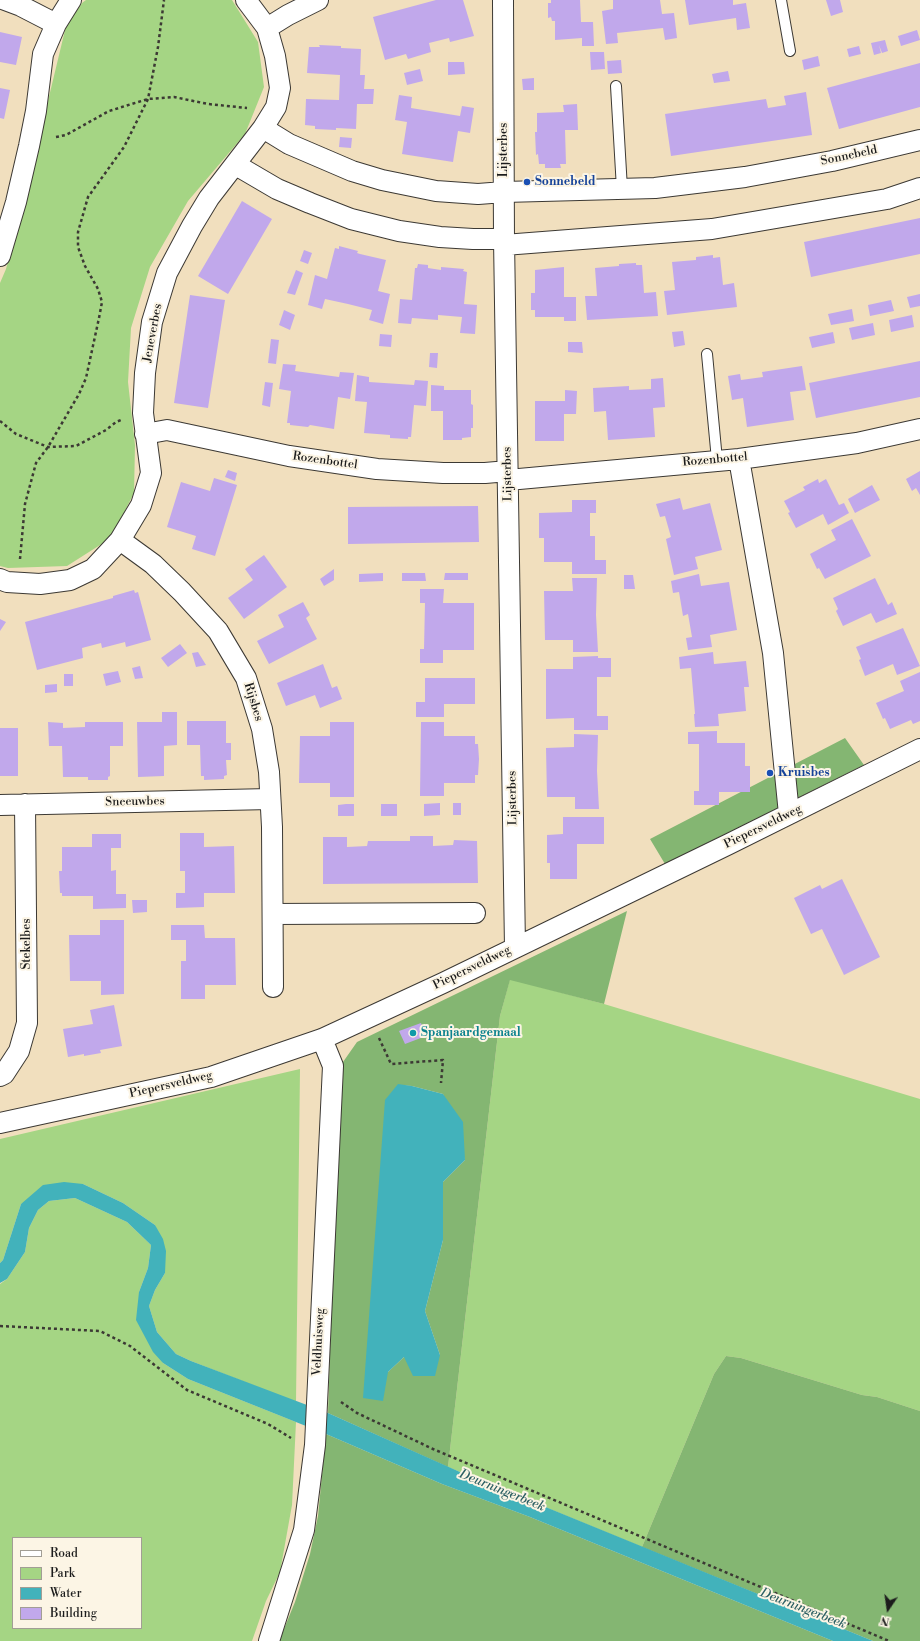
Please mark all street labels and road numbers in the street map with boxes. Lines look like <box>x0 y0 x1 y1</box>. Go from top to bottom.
street label: Lijsterbes <box>497 123 511 177</box>
street label: Sonnebeld <box>819 143 879 169</box>
street label: Jeneverbes <box>140 302 166 364</box>
street label: Lijsterbes <box>500 447 516 501</box>
street label: Rozenbottel <box>292 449 358 473</box>
street label: Rozenbottel <box>682 450 748 470</box>
street label: Rijsbes <box>240 681 266 723</box>
street label: Lijsterbes <box>505 771 521 825</box>
street label: Sneeuwbes <box>105 794 165 810</box>
street label: Piepersveldweg <box>722 802 804 852</box>
street label: Stekelbes <box>20 918 34 970</box>
street label: Piepersveldweg <box>431 943 513 993</box>
street label: Piepersveldweg <box>128 1068 214 1102</box>
street label: Veldhuisweg <box>310 1308 328 1376</box>

